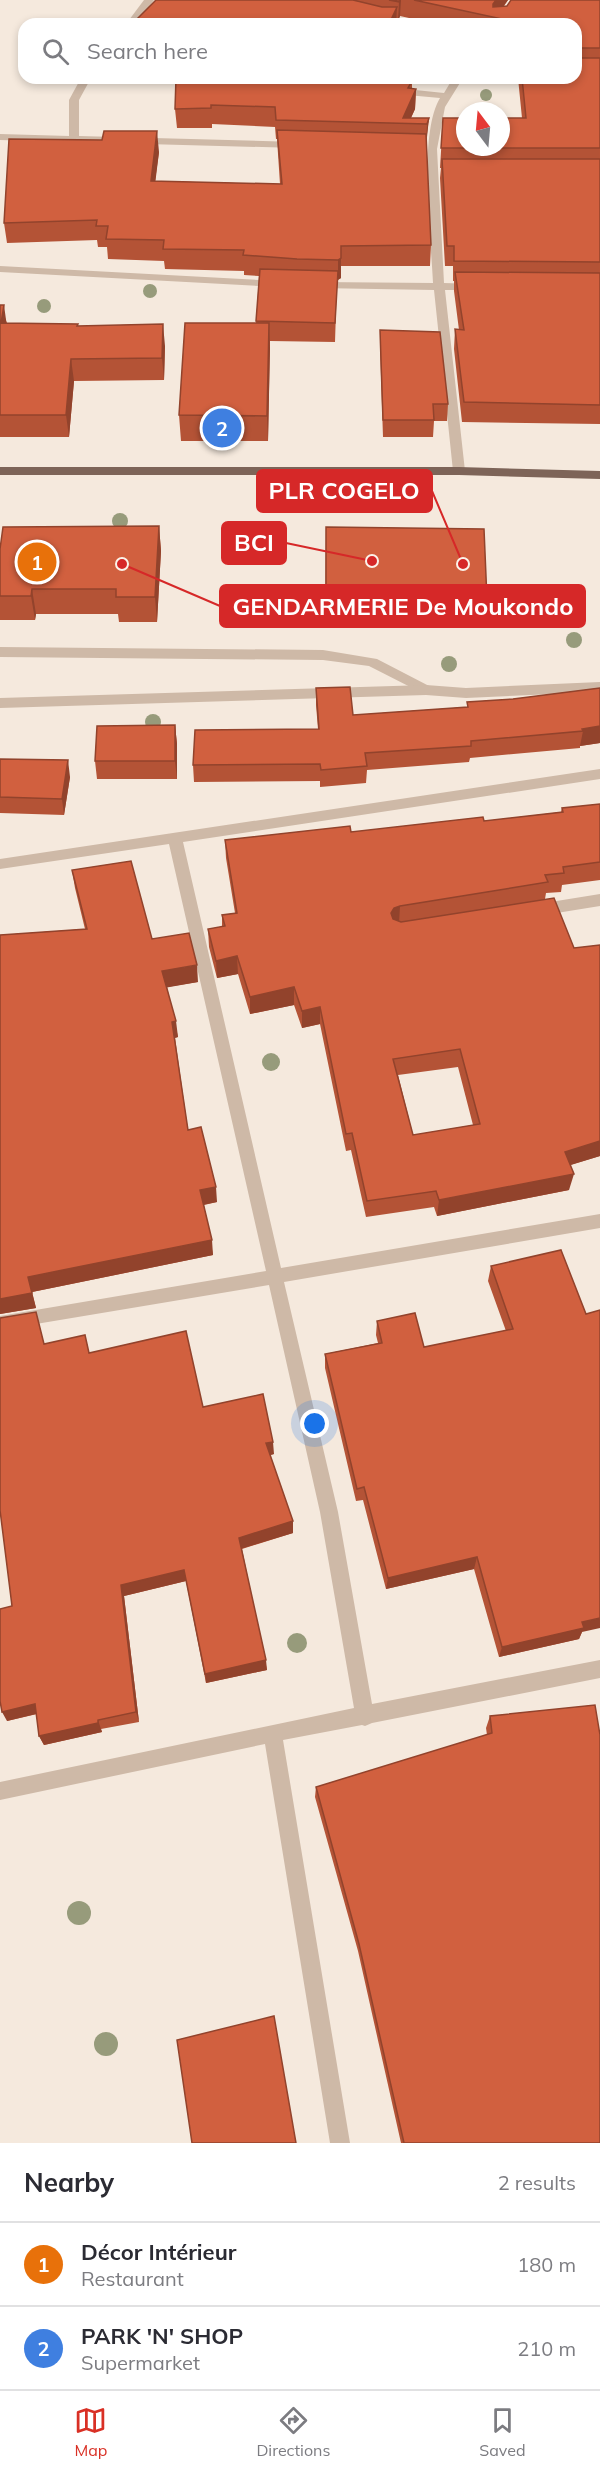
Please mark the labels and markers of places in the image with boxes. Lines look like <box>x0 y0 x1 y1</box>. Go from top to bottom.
pin: 2 <box>202 406 242 450</box>
callout: PLR COGELO <box>257 470 432 512</box>
callout: BCI <box>222 522 286 564</box>
pin: 1 <box>18 540 57 584</box>
callout: GENDARMERIE De Moukondo <box>220 585 585 627</box>

